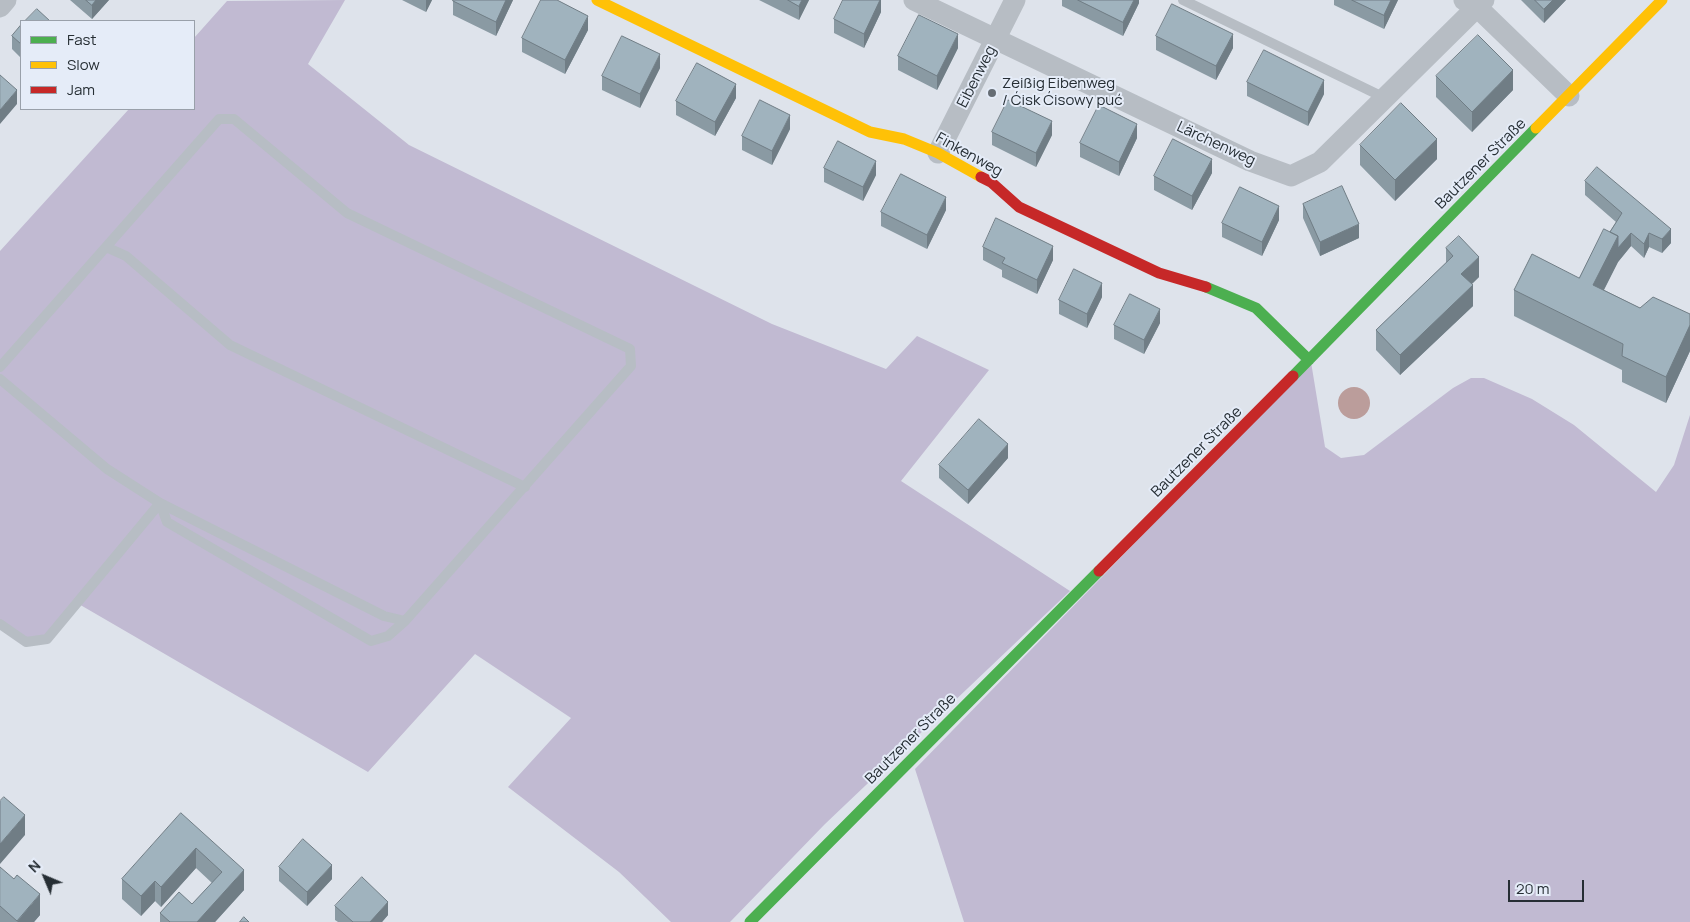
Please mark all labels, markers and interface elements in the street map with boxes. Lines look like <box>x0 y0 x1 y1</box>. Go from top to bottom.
legend <box>20 20 195 110</box>
text: Fast <box>67 29 96 50</box>
street label: Eibenweg <box>954 43 1000 111</box>
text: Slow <box>67 54 100 75</box>
place label: Zeißig Eibenweg / Ćisk Ćisowy puć <box>1002 75 1122 110</box>
text: Jam <box>67 79 95 100</box>
marker: Zeißig Eibenweg / Ćisk Ćisowy puć <box>986 87 998 99</box>
street label: Bautzener Straße <box>1432 115 1530 213</box>
street label: Lärchenweg <box>1174 118 1258 170</box>
street label: Finkenweg <box>932 129 1006 181</box>
street label: Bautzener Straße <box>1148 403 1246 501</box>
street label: Bautzener Straße <box>862 690 960 788</box>
north arrow <box>20 852 70 902</box>
text: N <box>24 856 44 876</box>
scale bar <box>1510 870 1586 902</box>
text: 20 m <box>1516 878 1549 899</box>

